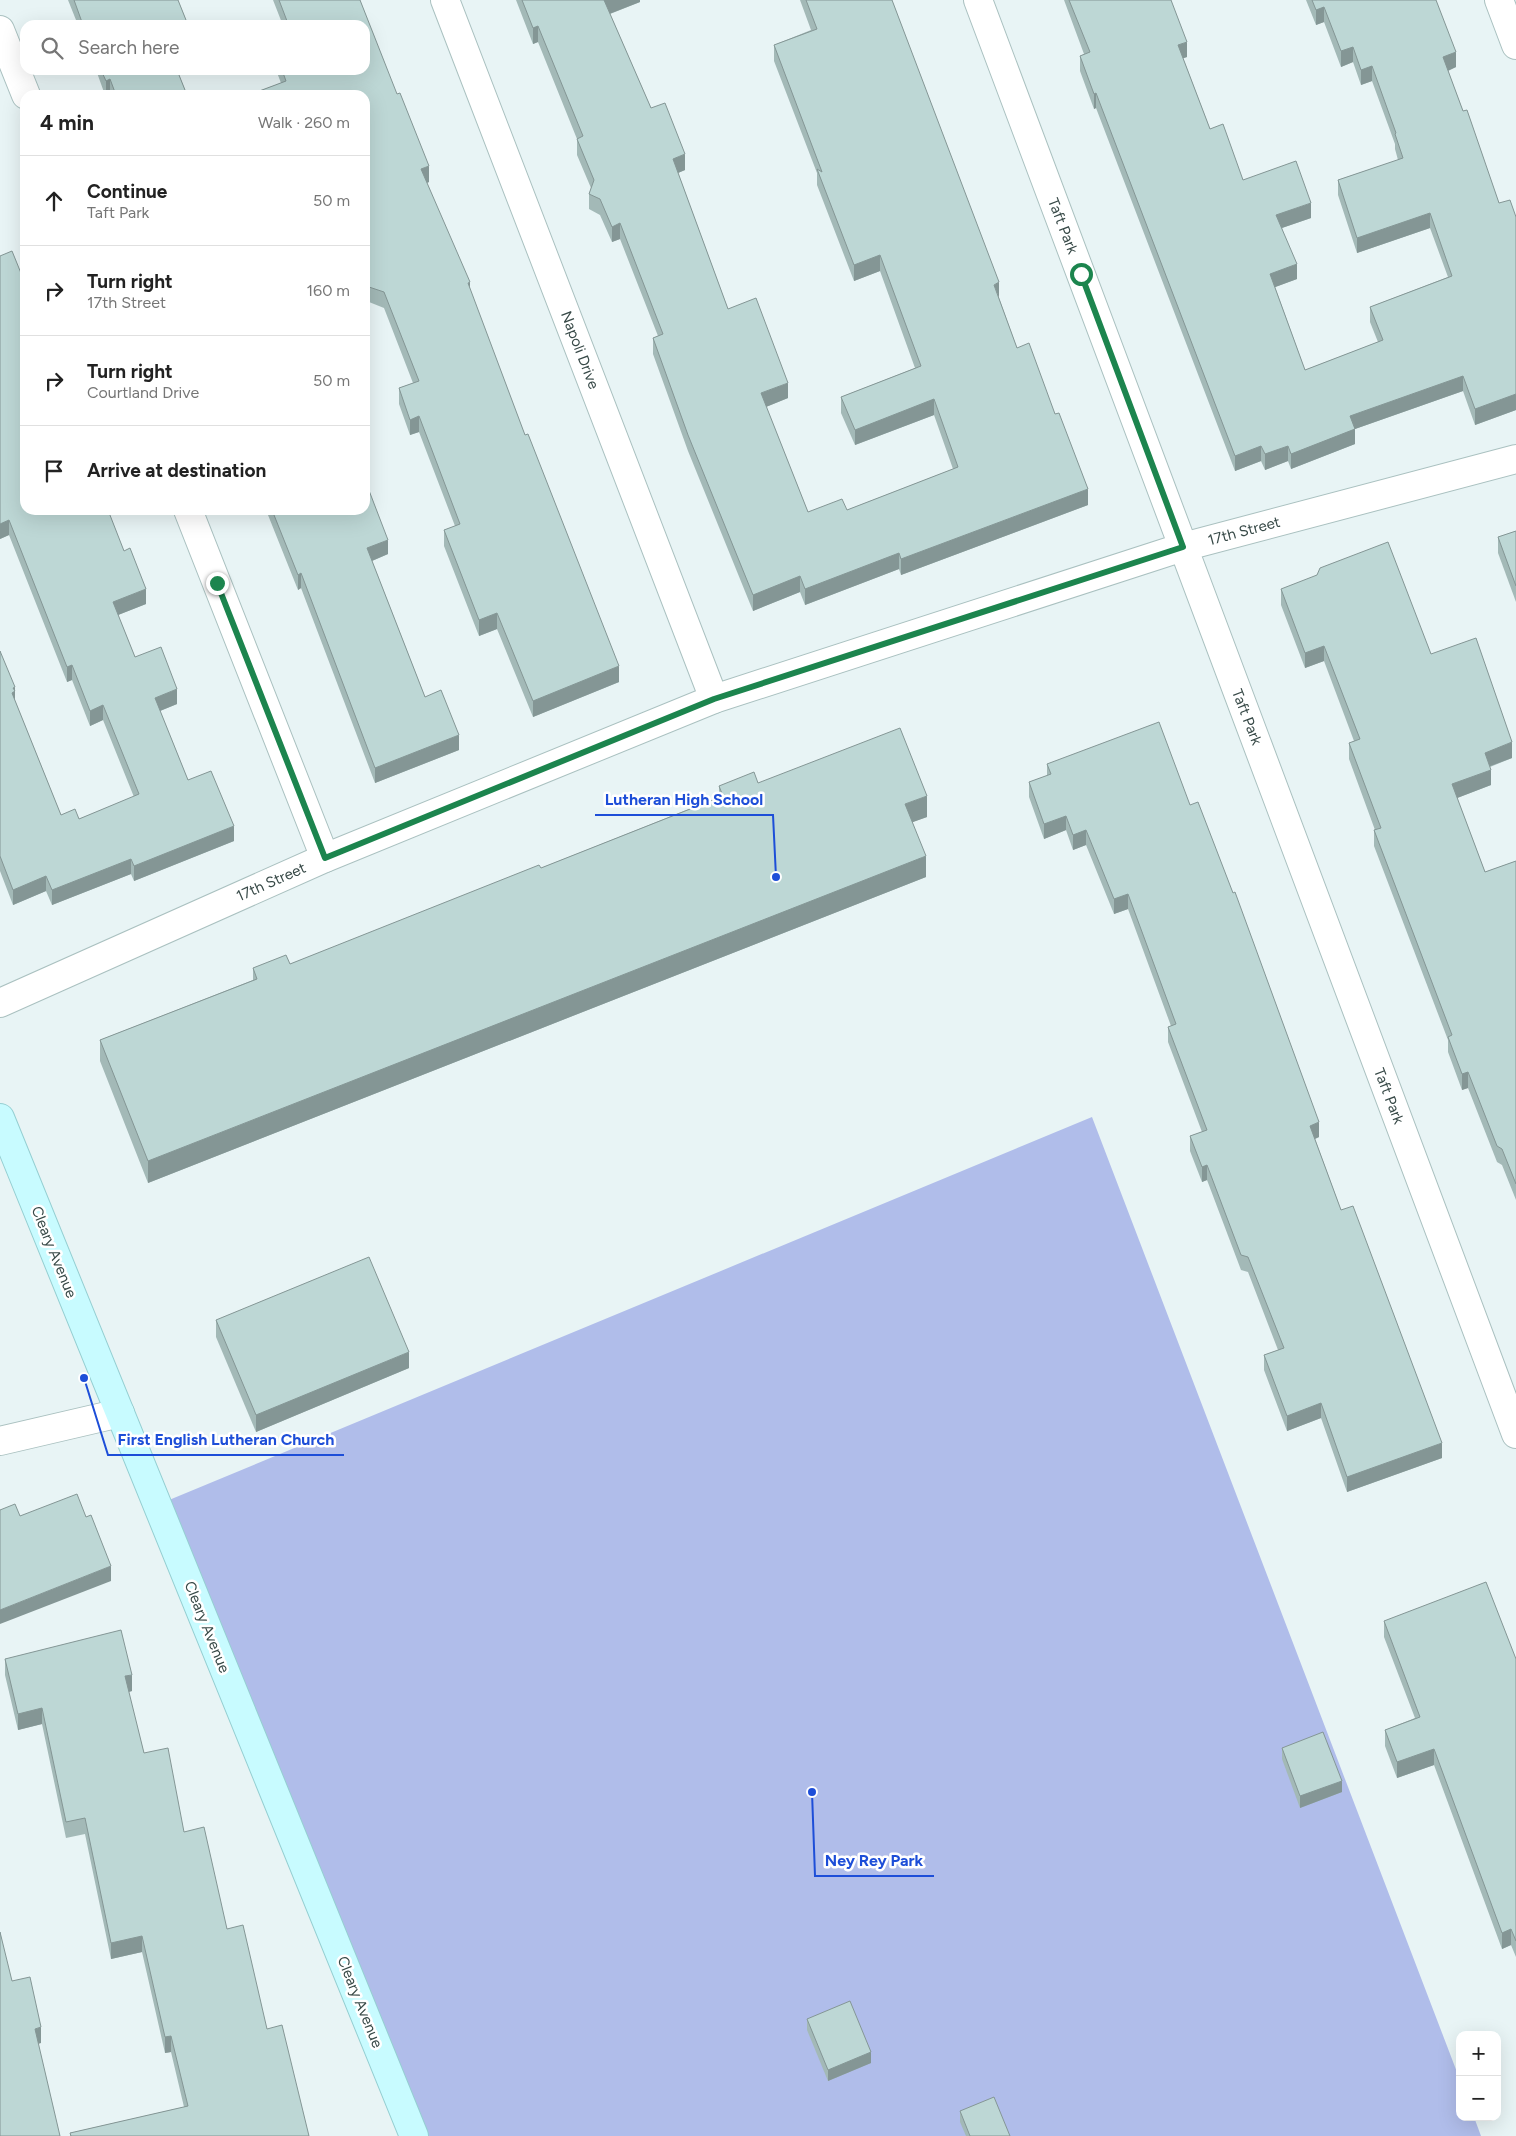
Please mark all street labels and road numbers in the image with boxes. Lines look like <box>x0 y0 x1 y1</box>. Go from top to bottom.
street label: Taft Park <box>1044 195 1082 257</box>
street label: Napoli Drive <box>557 308 603 392</box>
street label: 17th Street <box>1206 513 1282 549</box>
street label: Taft Park <box>1228 686 1266 748</box>
street label: 17th Street <box>234 859 309 905</box>
street label: Taft Park <box>1370 1065 1408 1127</box>
street label: Cleary Avenue <box>27 1203 81 1301</box>
street label: Cleary Avenue <box>180 1578 234 1676</box>
street label: Cleary Avenue <box>333 1953 387 2051</box>

